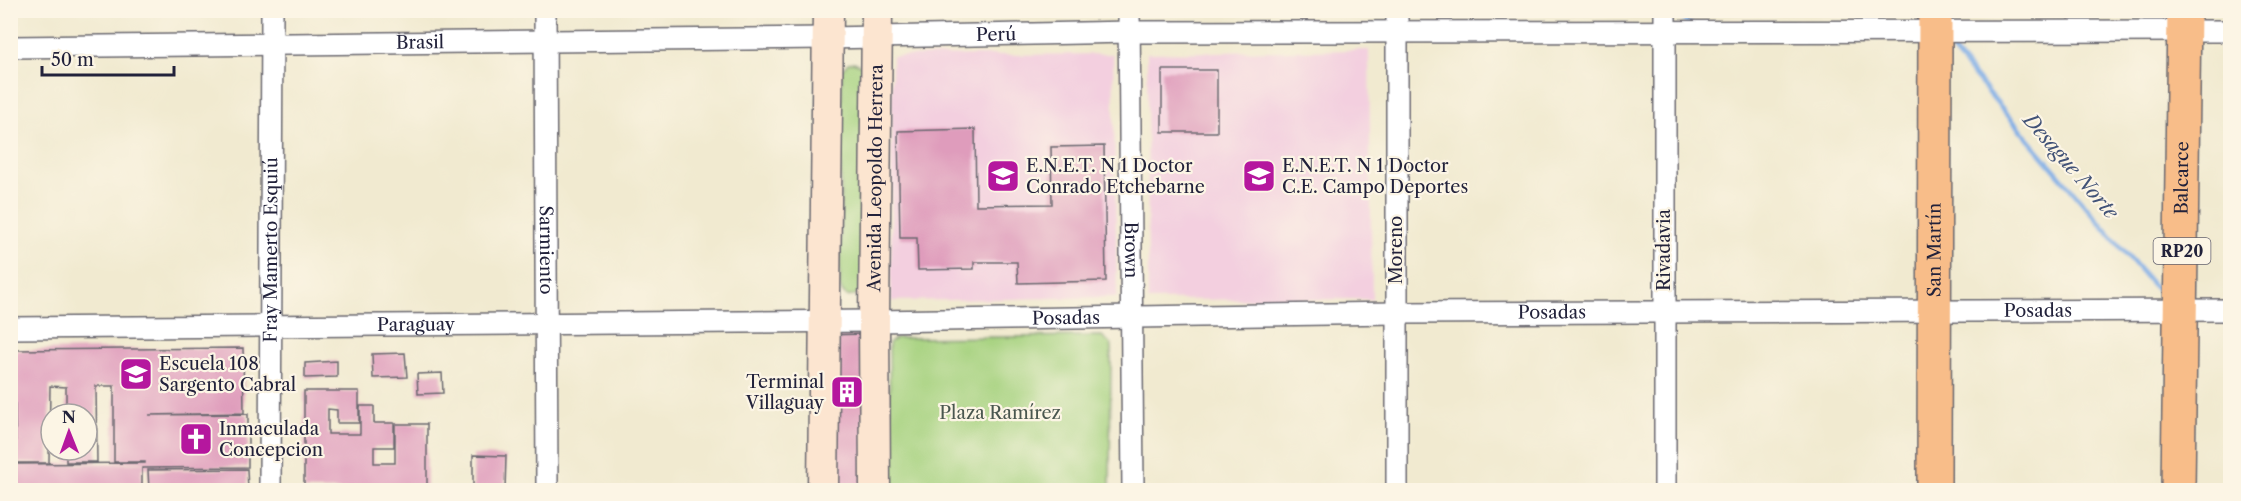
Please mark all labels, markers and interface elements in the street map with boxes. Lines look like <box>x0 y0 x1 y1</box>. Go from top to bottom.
street label: Perú <box>976 23 1016 46</box>
street label: Brasil <box>396 31 444 54</box>
scale bar <box>42 39 174 77</box>
text: 50 m <box>51 49 94 71</box>
street label: Avenida Leopoldo Herrera <box>863 63 887 293</box>
water label: Desague Norte <box>2017 107 2124 225</box>
street label: Balcarce <box>2170 141 2193 215</box>
place label: E.N.E.T. N 1 Doctor Conrado Etchebarne <box>1026 155 1205 198</box>
place label: E.N.E.T. N 1 Doctor C.E. Campo Deportes <box>1282 155 1468 198</box>
street label: Fray Mamerto Esquiú <box>260 157 282 343</box>
school or university icon: E.N.E.T. N 1 Doctor Conrado Etchebarne <box>985 158 1021 194</box>
school or university icon: E.N.E.T. N 1 Doctor C.E. Campo Deportes <box>1241 158 1277 194</box>
street label: San Martín <box>1923 203 1946 297</box>
street label: Sarmiento <box>535 206 557 294</box>
street label: Rivadavia <box>1653 209 1675 291</box>
street label: Moreno <box>1385 216 1407 284</box>
street label: Brown <box>1120 222 1142 278</box>
road number: RP20 <box>2154 238 2210 264</box>
street label: Posadas <box>2004 300 2072 322</box>
street label: Posadas <box>1518 301 1586 324</box>
street label: Posadas <box>1032 307 1100 330</box>
street label: Paraguay <box>377 313 456 336</box>
place label: Escuela 108 Sargento Cabral <box>159 353 296 396</box>
school or university icon: Escuela 108 Sargento Cabral <box>118 356 154 392</box>
place label: Terminal Villaguay <box>745 371 825 414</box>
building icon: Terminal Villaguay <box>829 374 865 410</box>
north arrow <box>39 402 99 462</box>
park label: Plaza Ramírez <box>939 402 1061 424</box>
text: N <box>62 407 76 427</box>
place label: Inmaculada Concepcion <box>219 418 323 461</box>
church icon: Inmaculada Concepcion <box>178 421 214 457</box>

